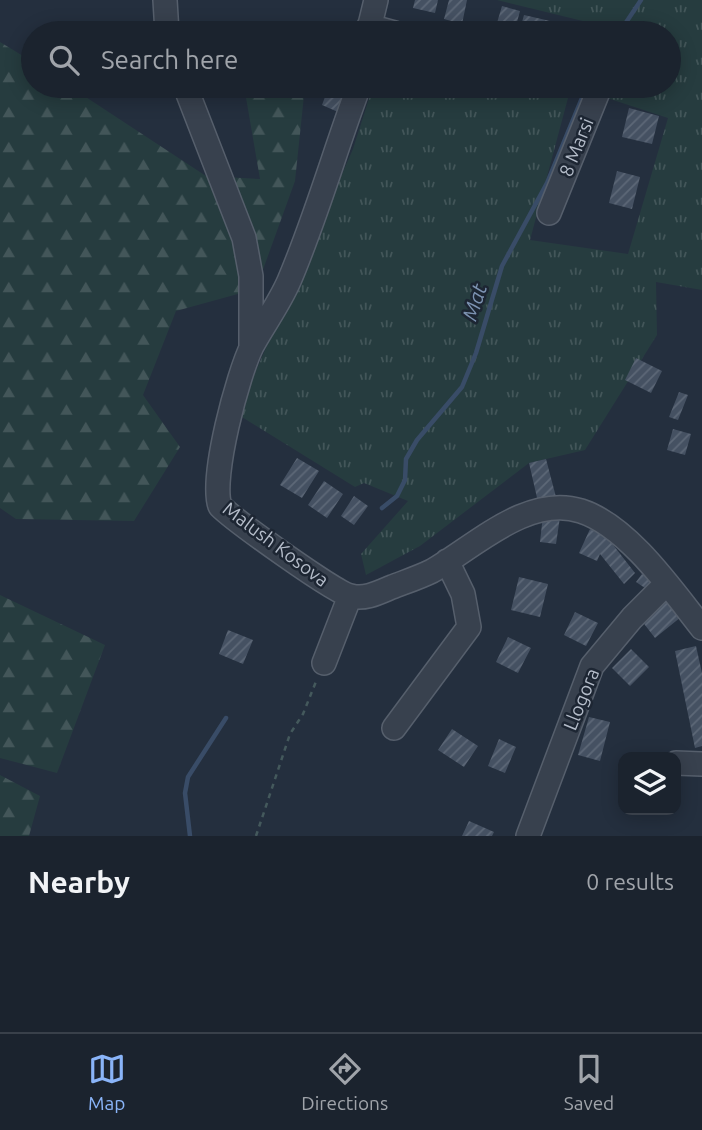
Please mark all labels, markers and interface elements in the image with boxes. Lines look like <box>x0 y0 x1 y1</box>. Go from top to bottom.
search box <box>21 21 681 98</box>
icon: search <box>45 41 83 79</box>
text: Search here <box>101 45 238 74</box>
street label: 8 Marsi <box>554 114 598 180</box>
water label: Mat <box>457 280 491 323</box>
street label: Malush Kosova <box>219 497 333 591</box>
street label: Llogora <box>559 665 603 733</box>
map controls <box>618 752 681 815</box>
button: layers <box>618 752 681 815</box>
text: Nearby <box>28 865 130 899</box>
text: 0 results <box>586 869 674 894</box>
tab: Map <box>88 1050 126 1114</box>
tab: Directions <box>301 1050 388 1114</box>
tab: Saved <box>564 1050 614 1114</box>

